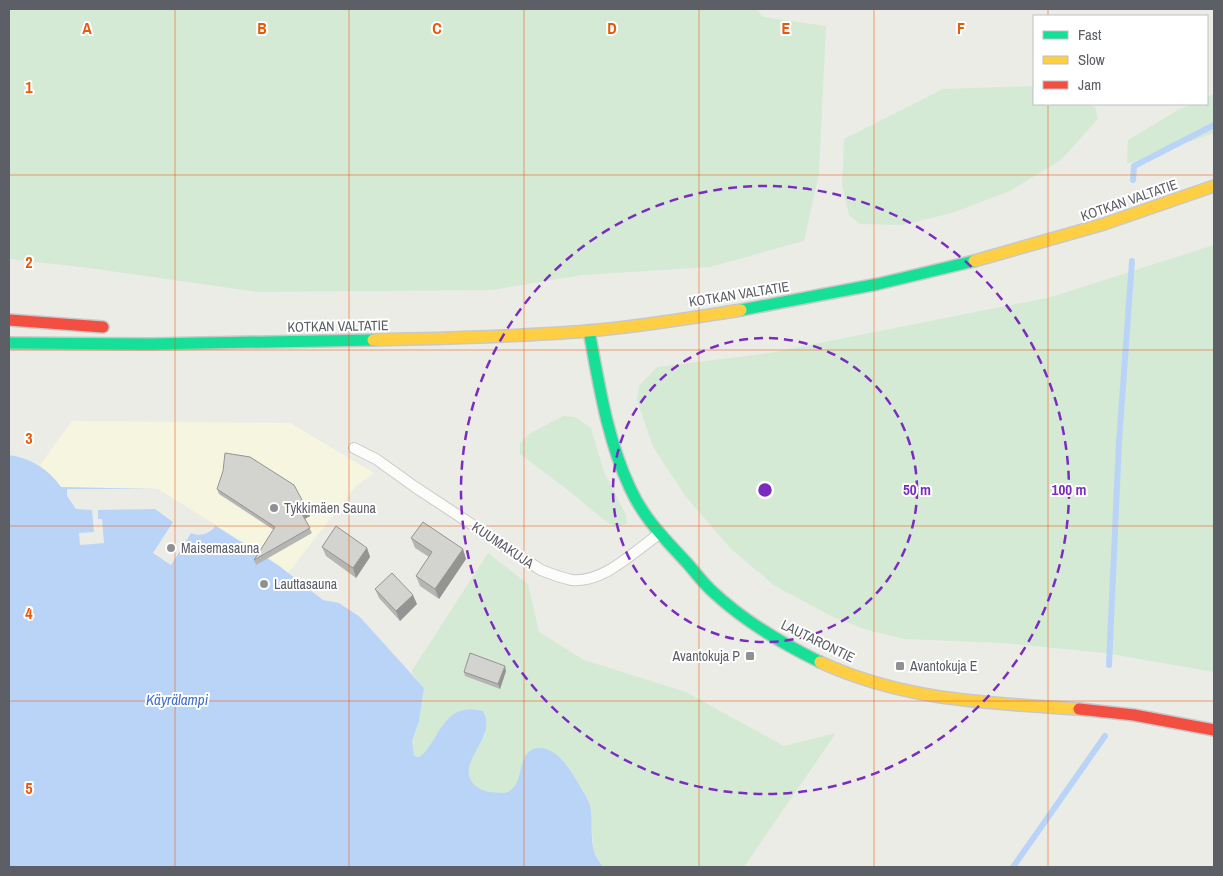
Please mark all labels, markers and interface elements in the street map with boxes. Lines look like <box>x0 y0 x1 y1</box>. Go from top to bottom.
legend <box>1033 15 1208 105</box>
text: A <box>82 17 92 39</box>
text: B <box>257 17 267 39</box>
text: C <box>432 17 442 39</box>
text: D <box>607 17 617 39</box>
text: E <box>782 17 791 39</box>
text: F <box>957 17 965 39</box>
text: Fast <box>1078 24 1102 45</box>
text: Slow <box>1078 49 1105 70</box>
text: Jam <box>1078 74 1101 95</box>
text: 1 <box>25 76 33 98</box>
street label: KOTKAN VALTATIE <box>1078 175 1180 225</box>
text: 2 <box>25 251 33 273</box>
street label: KOTKAN VALTATIE <box>688 277 790 311</box>
street label: KOTKAN VALTATIE <box>287 316 389 336</box>
text: 3 <box>25 427 33 449</box>
text: 50 m <box>903 479 931 500</box>
text: 100 m <box>1052 479 1086 500</box>
centre of rings <box>756 481 774 499</box>
place label: Tykkimäen Sauna <box>284 499 377 517</box>
marker: Tykkimäen Sauna <box>268 502 280 514</box>
street label: KUUMAKUJA <box>469 518 538 572</box>
place label: Maisemasauna <box>181 539 260 557</box>
marker: Maisemasauna <box>165 542 177 554</box>
place label: Lauttasauna <box>274 575 338 593</box>
marker: Lauttasauna <box>258 578 270 590</box>
text: 4 <box>25 602 33 624</box>
street label: LAUTARONTIE <box>778 615 858 667</box>
place label: Avantokuja P <box>672 647 740 665</box>
marker: Avantokuja P <box>744 650 756 662</box>
place label: Avantokuja E <box>909 657 977 675</box>
marker: Avantokuja E <box>894 660 906 672</box>
water label: Käyrälampi <box>146 689 209 710</box>
text: 5 <box>25 777 33 799</box>

